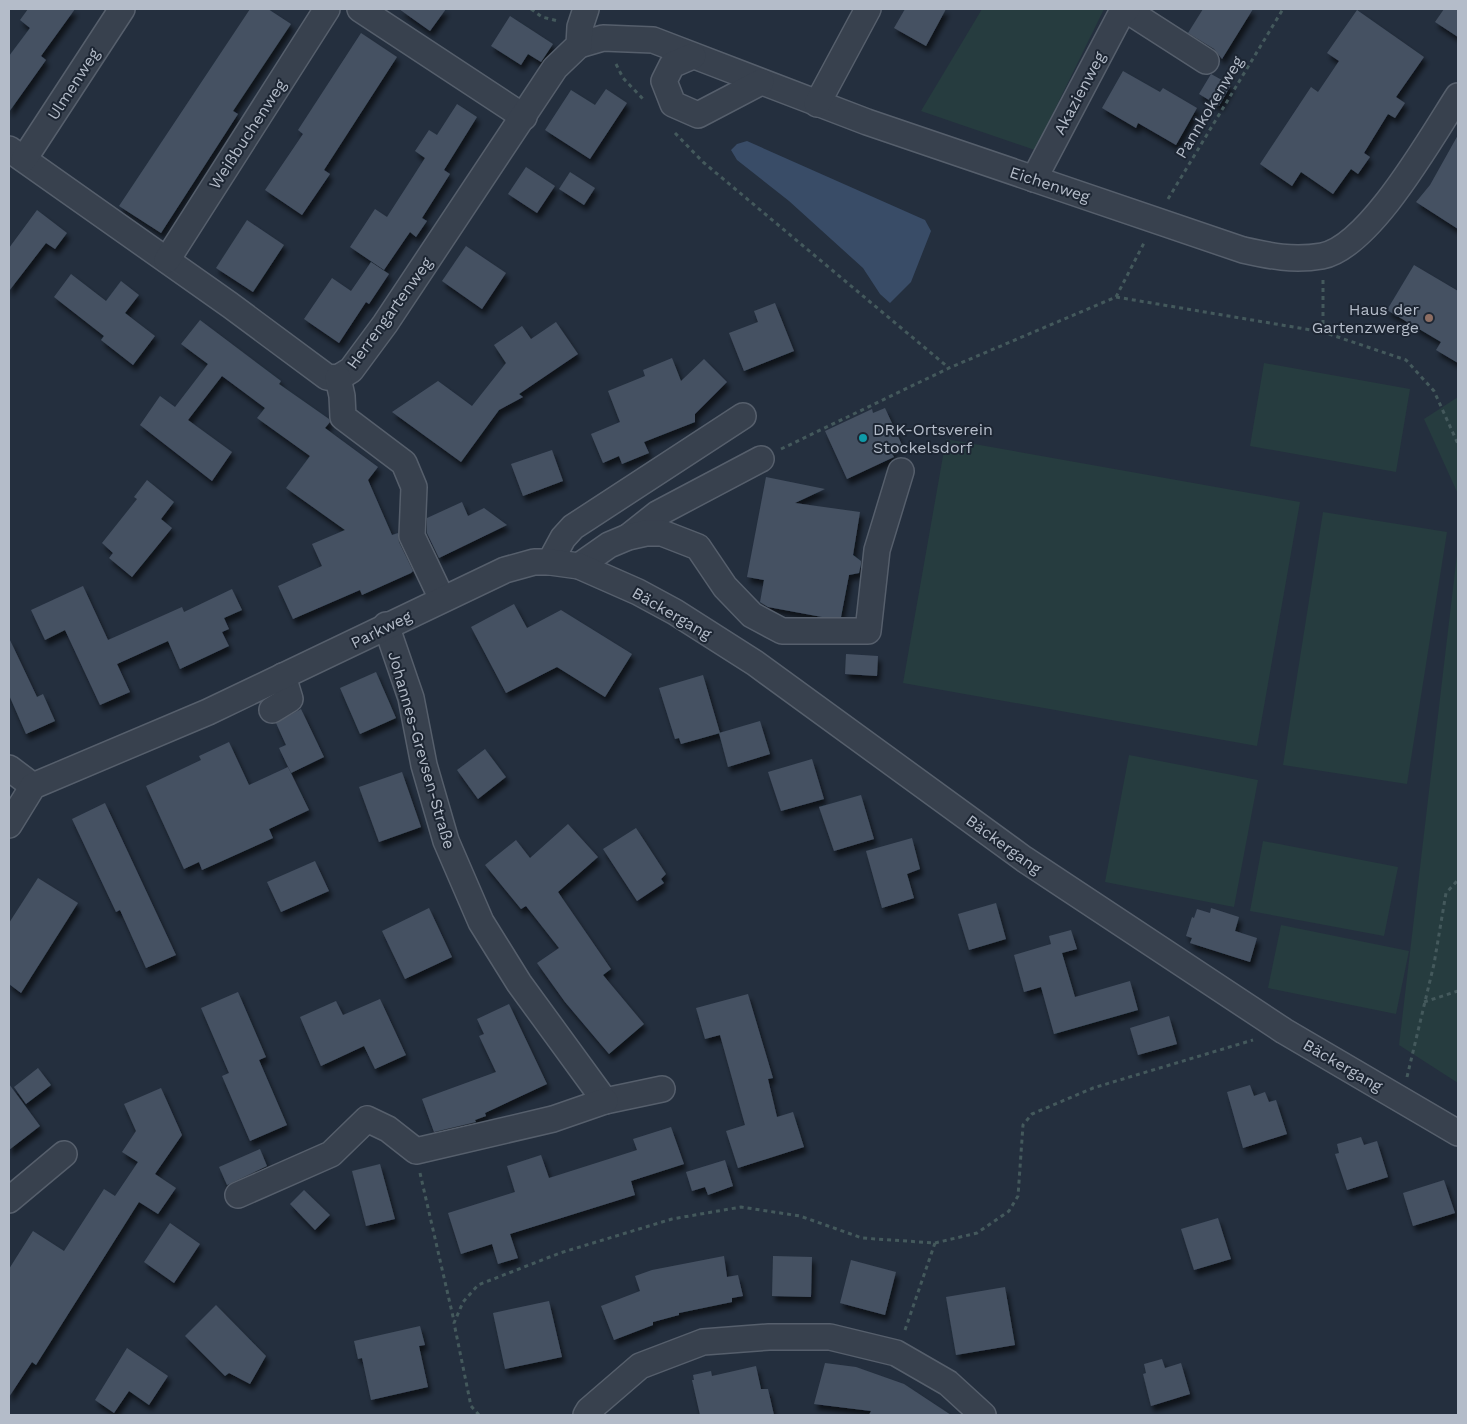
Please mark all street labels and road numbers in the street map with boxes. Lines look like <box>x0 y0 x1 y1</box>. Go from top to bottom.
street label: Ulmenweg <box>43 45 104 124</box>
street label: Akazienweg <box>1050 48 1109 138</box>
street label: Pannkokenweg <box>1171 52 1248 162</box>
street label: Weißbuchenweg <box>205 76 290 193</box>
street label: Eichenweg <box>1007 163 1093 207</box>
street label: Herrengartenweg <box>343 254 436 373</box>
street label: Bäckergang <box>629 583 715 644</box>
street label: Parkweg <box>348 606 415 652</box>
street label: Johannes-Grevsen-Straße <box>384 649 459 851</box>
street label: Bäckergang <box>962 811 1046 878</box>
street label: Bäckergang <box>1300 1035 1386 1096</box>

